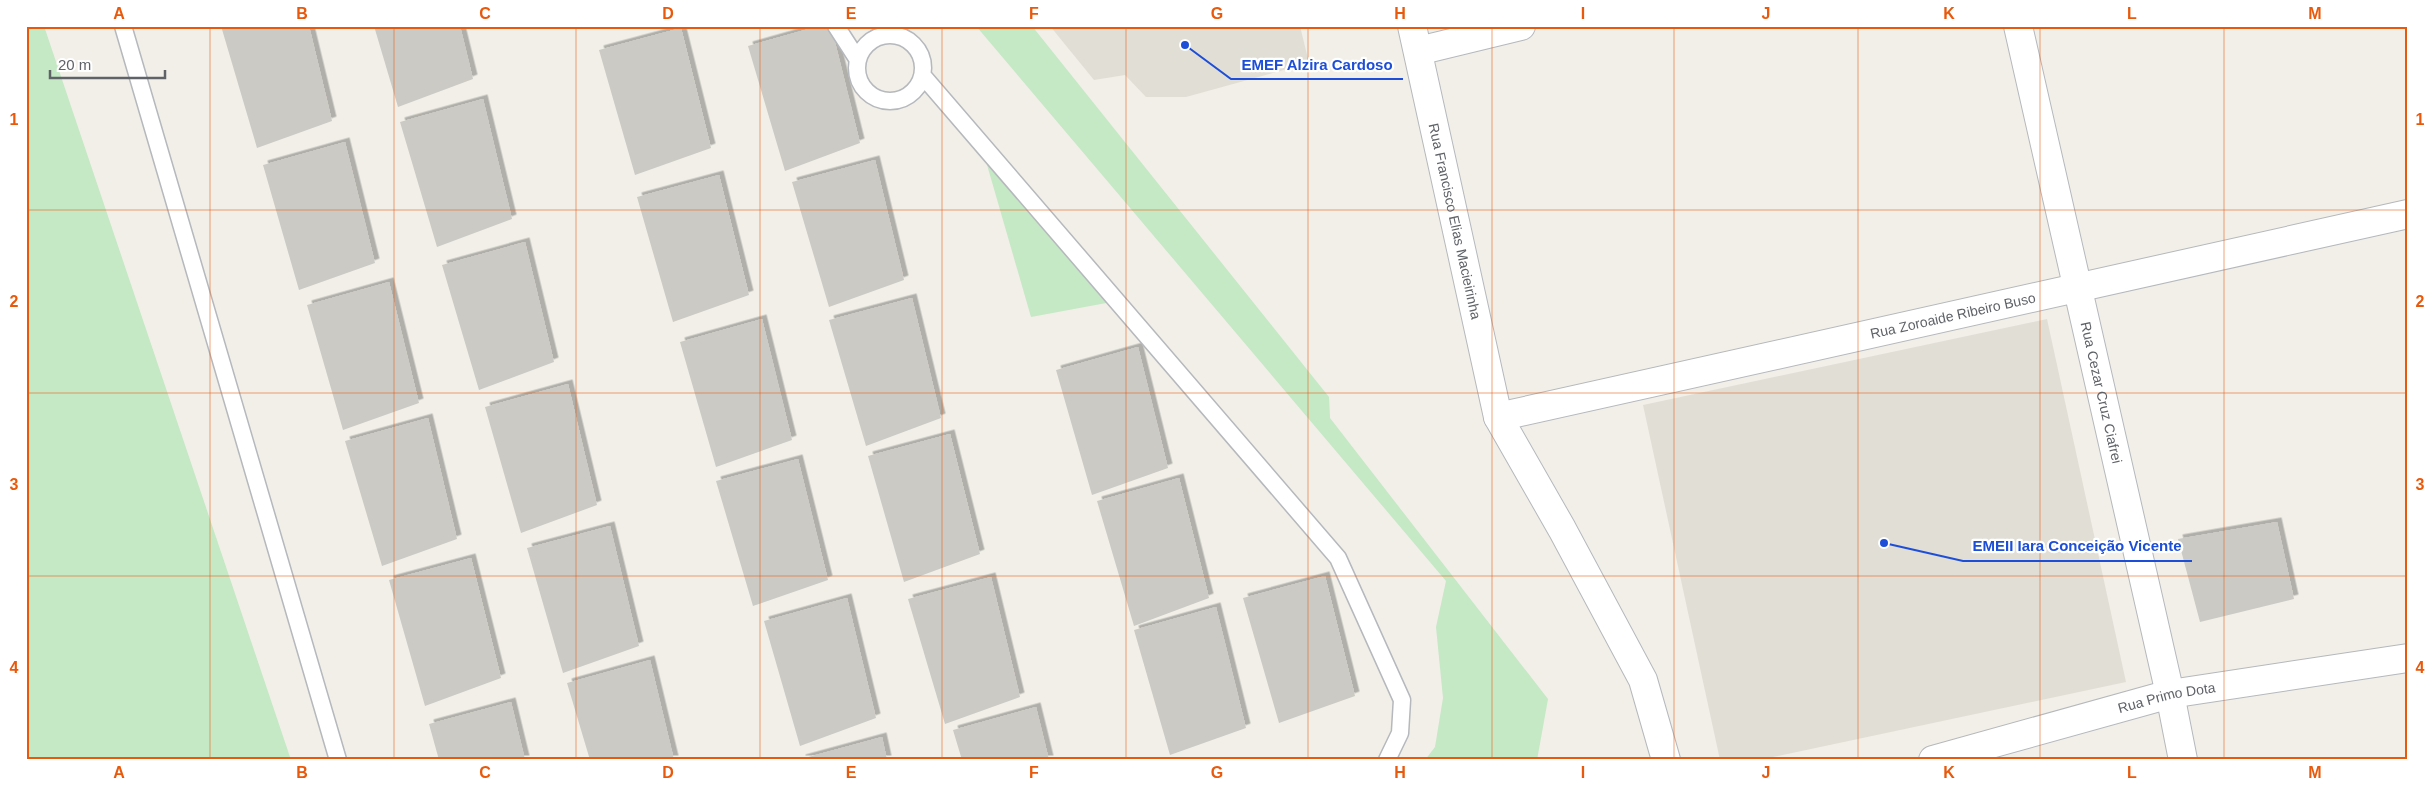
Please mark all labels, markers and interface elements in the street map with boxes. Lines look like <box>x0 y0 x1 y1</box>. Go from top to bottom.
text: A <box>113 5 125 22</box>
text: B <box>296 5 308 22</box>
text: C <box>479 5 491 22</box>
text: D <box>662 5 674 22</box>
text: E <box>846 5 857 22</box>
text: F <box>1029 5 1039 22</box>
text: G <box>1211 5 1223 22</box>
text: H <box>1394 5 1406 22</box>
text: I <box>1581 5 1585 22</box>
text: J <box>1762 5 1770 22</box>
text: K <box>1943 5 1955 22</box>
text: L <box>2127 5 2137 22</box>
text: M <box>2308 5 2322 22</box>
scale bar <box>50 48 165 80</box>
callout: EMEF Alzira Cardoso <box>1231 49 1403 79</box>
text: 20 m <box>58 56 91 73</box>
text: EMEF Alzira Cardoso <box>1241 56 1393 73</box>
text: 1 <box>10 111 19 128</box>
text: 1 <box>2416 111 2425 128</box>
street label: Rua Francisco Elias Macieirinha <box>1426 122 1484 321</box>
street label: Rua Zoroaide Ribeiro Buso <box>1869 289 2037 342</box>
text: 2 <box>10 293 19 310</box>
text: 2 <box>2416 293 2425 310</box>
street label: Rua Cezar Cruz Ciafrei <box>2078 320 2125 465</box>
text: 3 <box>10 476 19 493</box>
text: 3 <box>2416 476 2425 493</box>
callout: EMEII Iara Conceição Vicente <box>1963 531 2192 561</box>
text: EMEII Iara Conceição Vicente <box>1973 537 2181 554</box>
text: 4 <box>10 659 19 676</box>
text: 4 <box>2416 659 2425 676</box>
street label: Rua Primo Dota <box>2116 679 2217 716</box>
text: A <box>113 764 125 781</box>
text: B <box>296 764 308 781</box>
text: C <box>479 764 491 781</box>
text: D <box>662 764 674 781</box>
text: E <box>846 764 857 781</box>
text: F <box>1029 764 1039 781</box>
text: G <box>1211 764 1223 781</box>
text: H <box>1394 764 1406 781</box>
text: I <box>1581 764 1585 781</box>
text: J <box>1762 764 1770 781</box>
text: K <box>1943 764 1955 781</box>
text: L <box>2127 764 2137 781</box>
text: M <box>2308 764 2322 781</box>

